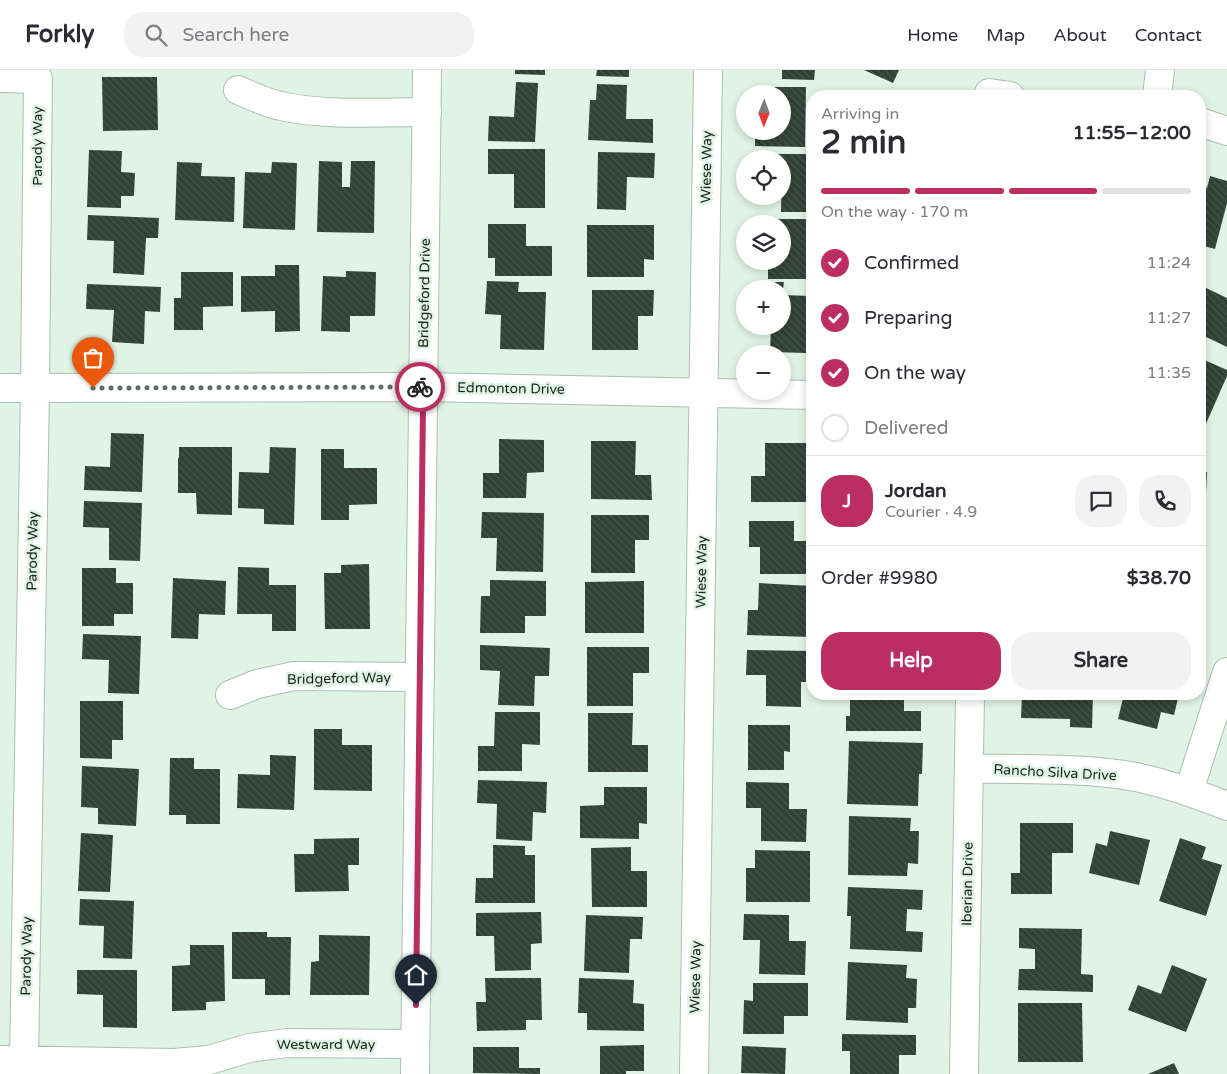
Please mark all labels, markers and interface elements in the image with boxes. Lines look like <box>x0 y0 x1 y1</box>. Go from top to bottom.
search box <box>124 12 474 57</box>
text: Forkly <box>25 20 94 49</box>
icon: search <box>142 21 170 49</box>
text: Search here <box>182 24 289 46</box>
text: Home <box>907 24 958 46</box>
text: Map <box>986 24 1025 46</box>
text: About <box>1053 24 1107 46</box>
text: Contact <box>1135 24 1202 46</box>
north arrow <box>736 85 791 140</box>
map controls <box>736 85 791 400</box>
text: Arriving in <box>821 104 899 124</box>
street label: Parody Way <box>29 106 46 186</box>
text: 11:55–12:00 <box>1073 122 1191 144</box>
text: 2 min <box>821 124 906 162</box>
street label: Wiese Way <box>697 130 716 203</box>
button: locate <box>736 150 791 205</box>
text: On the way · 170 m <box>821 202 968 222</box>
button: layers <box>736 215 791 270</box>
street label: Bridgeford Drive <box>415 238 434 348</box>
icon: check <box>821 249 849 277</box>
text: Confirmed <box>864 252 959 274</box>
text: 11:24 <box>1147 253 1191 273</box>
button: + <box>736 280 791 335</box>
icon: check <box>821 304 849 332</box>
text: Preparing <box>864 307 953 329</box>
text: 11:27 <box>1147 308 1191 328</box>
pin <box>72 337 114 388</box>
icon: bag <box>79 344 107 372</box>
button: − <box>736 345 791 400</box>
icon: check <box>821 359 849 387</box>
courier <box>395 362 445 412</box>
text: On the way <box>864 362 966 384</box>
text: 11:35 <box>1147 363 1191 383</box>
icon: bike <box>406 373 434 401</box>
street label: Edmonton Drive <box>457 379 565 398</box>
text: Delivered <box>864 417 949 439</box>
button: chat <box>1075 475 1127 527</box>
button: phone <box>1139 475 1191 527</box>
text: Jordan <box>885 480 947 502</box>
text: J <box>843 490 851 512</box>
text: Courier · 4.9 <box>885 502 977 522</box>
street label: Parody Way <box>23 511 42 591</box>
street label: Wiese Way <box>692 535 711 608</box>
text: Order #9980 <box>821 567 938 589</box>
text: $38.70 <box>1127 567 1191 589</box>
button: Help <box>821 632 1001 690</box>
button: Share <box>1011 632 1191 690</box>
street label: Bridgeford Way <box>287 669 392 688</box>
street label: Rancho Silva Drive <box>993 761 1117 784</box>
street label: Iberian Drive <box>958 842 977 926</box>
street label: Parody Way <box>17 916 36 996</box>
street label: Wiese Way <box>686 940 705 1013</box>
pin <box>395 954 437 1005</box>
icon: home <box>402 961 430 989</box>
street label: Westward Way <box>277 1036 376 1053</box>

